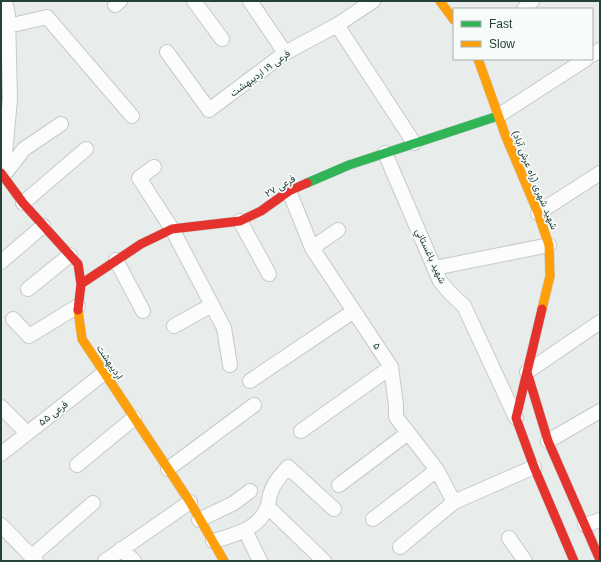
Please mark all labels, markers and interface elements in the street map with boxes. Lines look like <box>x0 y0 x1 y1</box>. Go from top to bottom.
legend <box>453 8 593 60</box>
text: Fast <box>489 17 513 31</box>
text: Slow <box>489 37 515 51</box>
street label: فرعی ۱۹ اردیبهشت <box>228 47 293 99</box>
street label: شهید شهری (راه عرش آباد) <box>509 129 560 232</box>
street label: فرعی ۲۷ <box>263 173 298 200</box>
street label: شهيد باغستاني <box>411 227 449 287</box>
street label: ۵ <box>371 340 383 352</box>
street label: اردیبهشت <box>94 343 125 382</box>
street label: فرعی ۵۵ <box>36 398 71 429</box>

